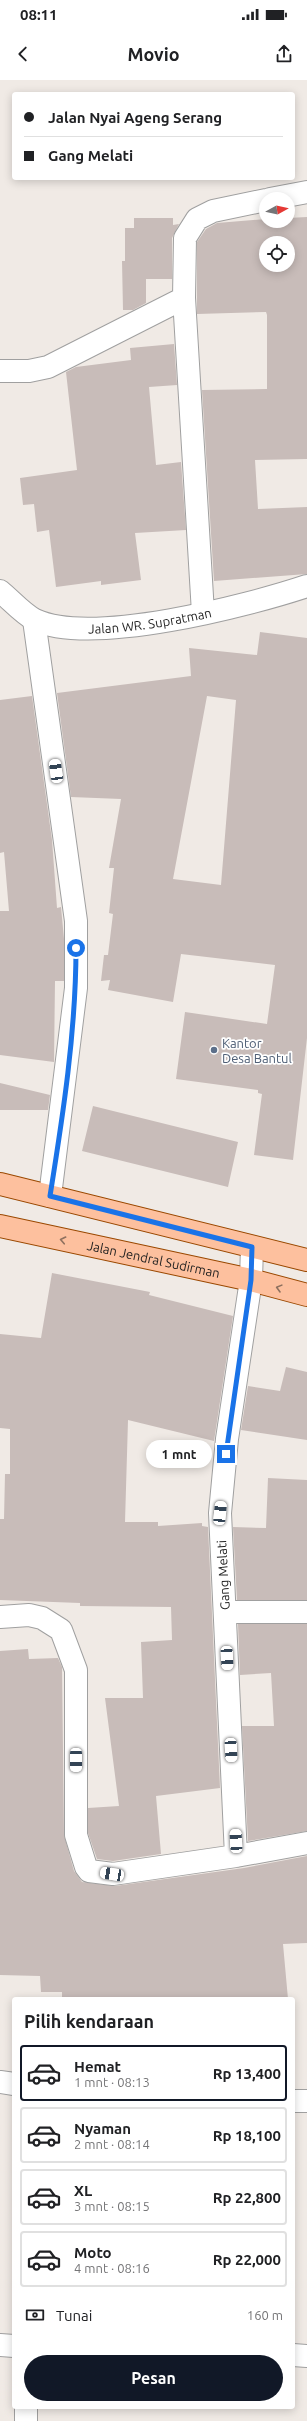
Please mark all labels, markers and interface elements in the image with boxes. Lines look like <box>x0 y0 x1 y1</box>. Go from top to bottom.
text: 08:11 <box>20 6 58 23</box>
icon: back <box>12 43 34 65</box>
icon: share <box>273 43 295 65</box>
text: Movio <box>127 44 180 64</box>
text: Jalan Nyai Ageng Serang <box>48 109 222 126</box>
text: Gang Melati <box>48 147 133 164</box>
north arrow <box>259 192 295 228</box>
map controls <box>259 192 295 272</box>
button: locate <box>259 236 295 272</box>
street label: Jalan WR. Supratman <box>88 605 213 636</box>
car <box>48 758 64 784</box>
route start <box>67 939 85 957</box>
place label: Kantor Desa Bantul <box>222 1036 293 1065</box>
marker: Kantor Desa Bantul <box>209 1045 219 1055</box>
one-way arrow <box>59 1236 66 1244</box>
street label: Jalan Jendral Sudirman <box>86 1238 221 1280</box>
one-way arrow <box>276 1284 282 1292</box>
callout: 1 mnt <box>146 1440 212 1468</box>
route end <box>217 1445 235 1463</box>
text: 1 mnt <box>162 1447 196 1461</box>
car <box>213 1500 227 1526</box>
street label: Gang Melati <box>214 1540 232 1610</box>
car <box>220 1646 234 1670</box>
car <box>224 1738 238 1762</box>
car <box>70 1748 82 1772</box>
car <box>229 1829 243 1853</box>
car <box>99 1866 125 1882</box>
text: Pilih kendaraan <box>24 2011 154 2031</box>
icon: car <box>26 2055 62 2091</box>
text: Hemat <box>74 2058 121 2075</box>
text: Rp 13,400 <box>213 2065 281 2082</box>
text: 1 mnt · 08:13 <box>74 2075 150 2089</box>
icon: car <box>26 2117 62 2153</box>
text: Nyaman <box>74 2120 131 2137</box>
text: Rp 18,100 <box>213 2127 281 2144</box>
text: 2 mnt · 08:14 <box>74 2137 150 2151</box>
icon: car <box>26 2179 62 2215</box>
text: XL <box>74 2182 92 2199</box>
text: Rp 22,800 <box>213 2189 281 2206</box>
text: 3 mnt · 08:15 <box>74 2199 150 2213</box>
icon: car <box>26 2241 62 2277</box>
text: Moto <box>74 2244 112 2261</box>
text: Rp 22,000 <box>213 2251 281 2268</box>
text: 4 mnt · 08:16 <box>74 2261 150 2275</box>
icon: cash <box>24 2304 46 2326</box>
text: Tunai <box>56 2307 92 2324</box>
text: 160 m <box>247 2308 283 2322</box>
button: Pesan <box>24 2355 283 2401</box>

